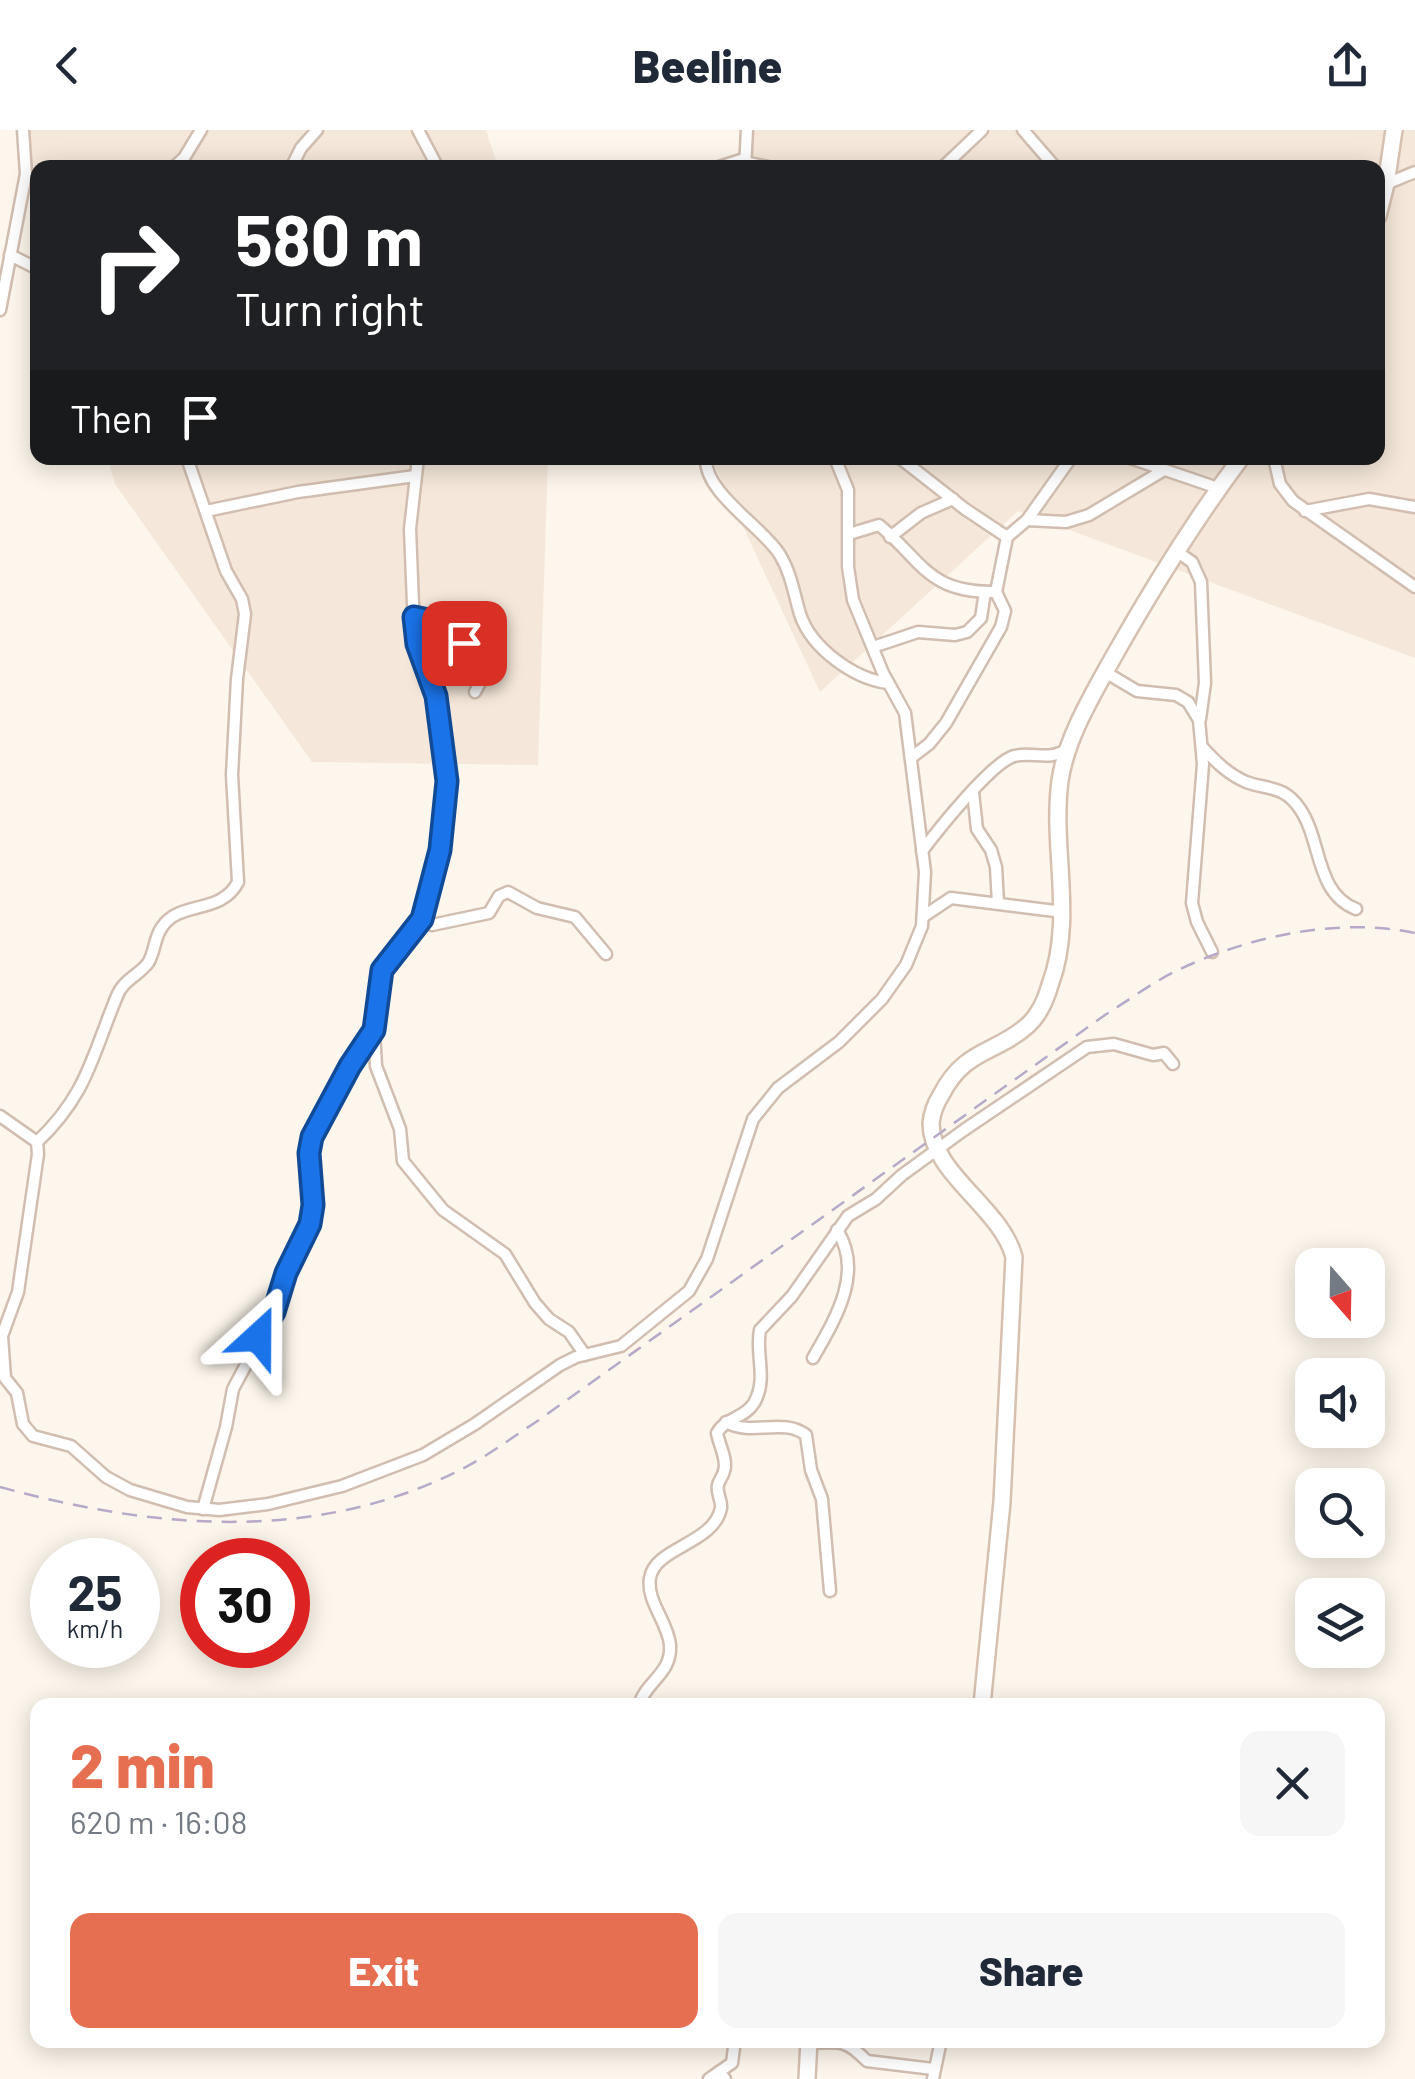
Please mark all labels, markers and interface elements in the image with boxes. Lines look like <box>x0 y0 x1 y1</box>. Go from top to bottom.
icon: back <box>40 38 95 93</box>
text: Beeline <box>633 38 782 92</box>
icon: share <box>1320 38 1375 93</box>
text: 580 m <box>235 196 423 280</box>
icon: right <box>70 200 200 330</box>
text: Turn right <box>235 281 425 335</box>
icon: arrive <box>173 390 228 445</box>
text: Then <box>70 395 153 441</box>
pin <box>422 601 507 686</box>
icon: arrive <box>437 616 492 671</box>
north arrow <box>1295 1248 1385 1338</box>
map controls <box>1295 1248 1385 1668</box>
position arrow <box>206 1285 310 1389</box>
button: sound <box>1295 1358 1385 1448</box>
button: search <box>1295 1468 1385 1558</box>
speed limit sign: 30 <box>180 1538 310 1668</box>
text: 25 <box>68 1561 122 1621</box>
button: layers <box>1295 1578 1385 1668</box>
text: km/h <box>67 1613 123 1643</box>
text: 2 min <box>70 1728 215 1800</box>
button: close <box>1240 1731 1345 1836</box>
text: 620 m · 16:08 <box>70 1802 247 1840</box>
button: Exit <box>70 1913 698 2028</box>
button: Share <box>718 1913 1345 2028</box>

